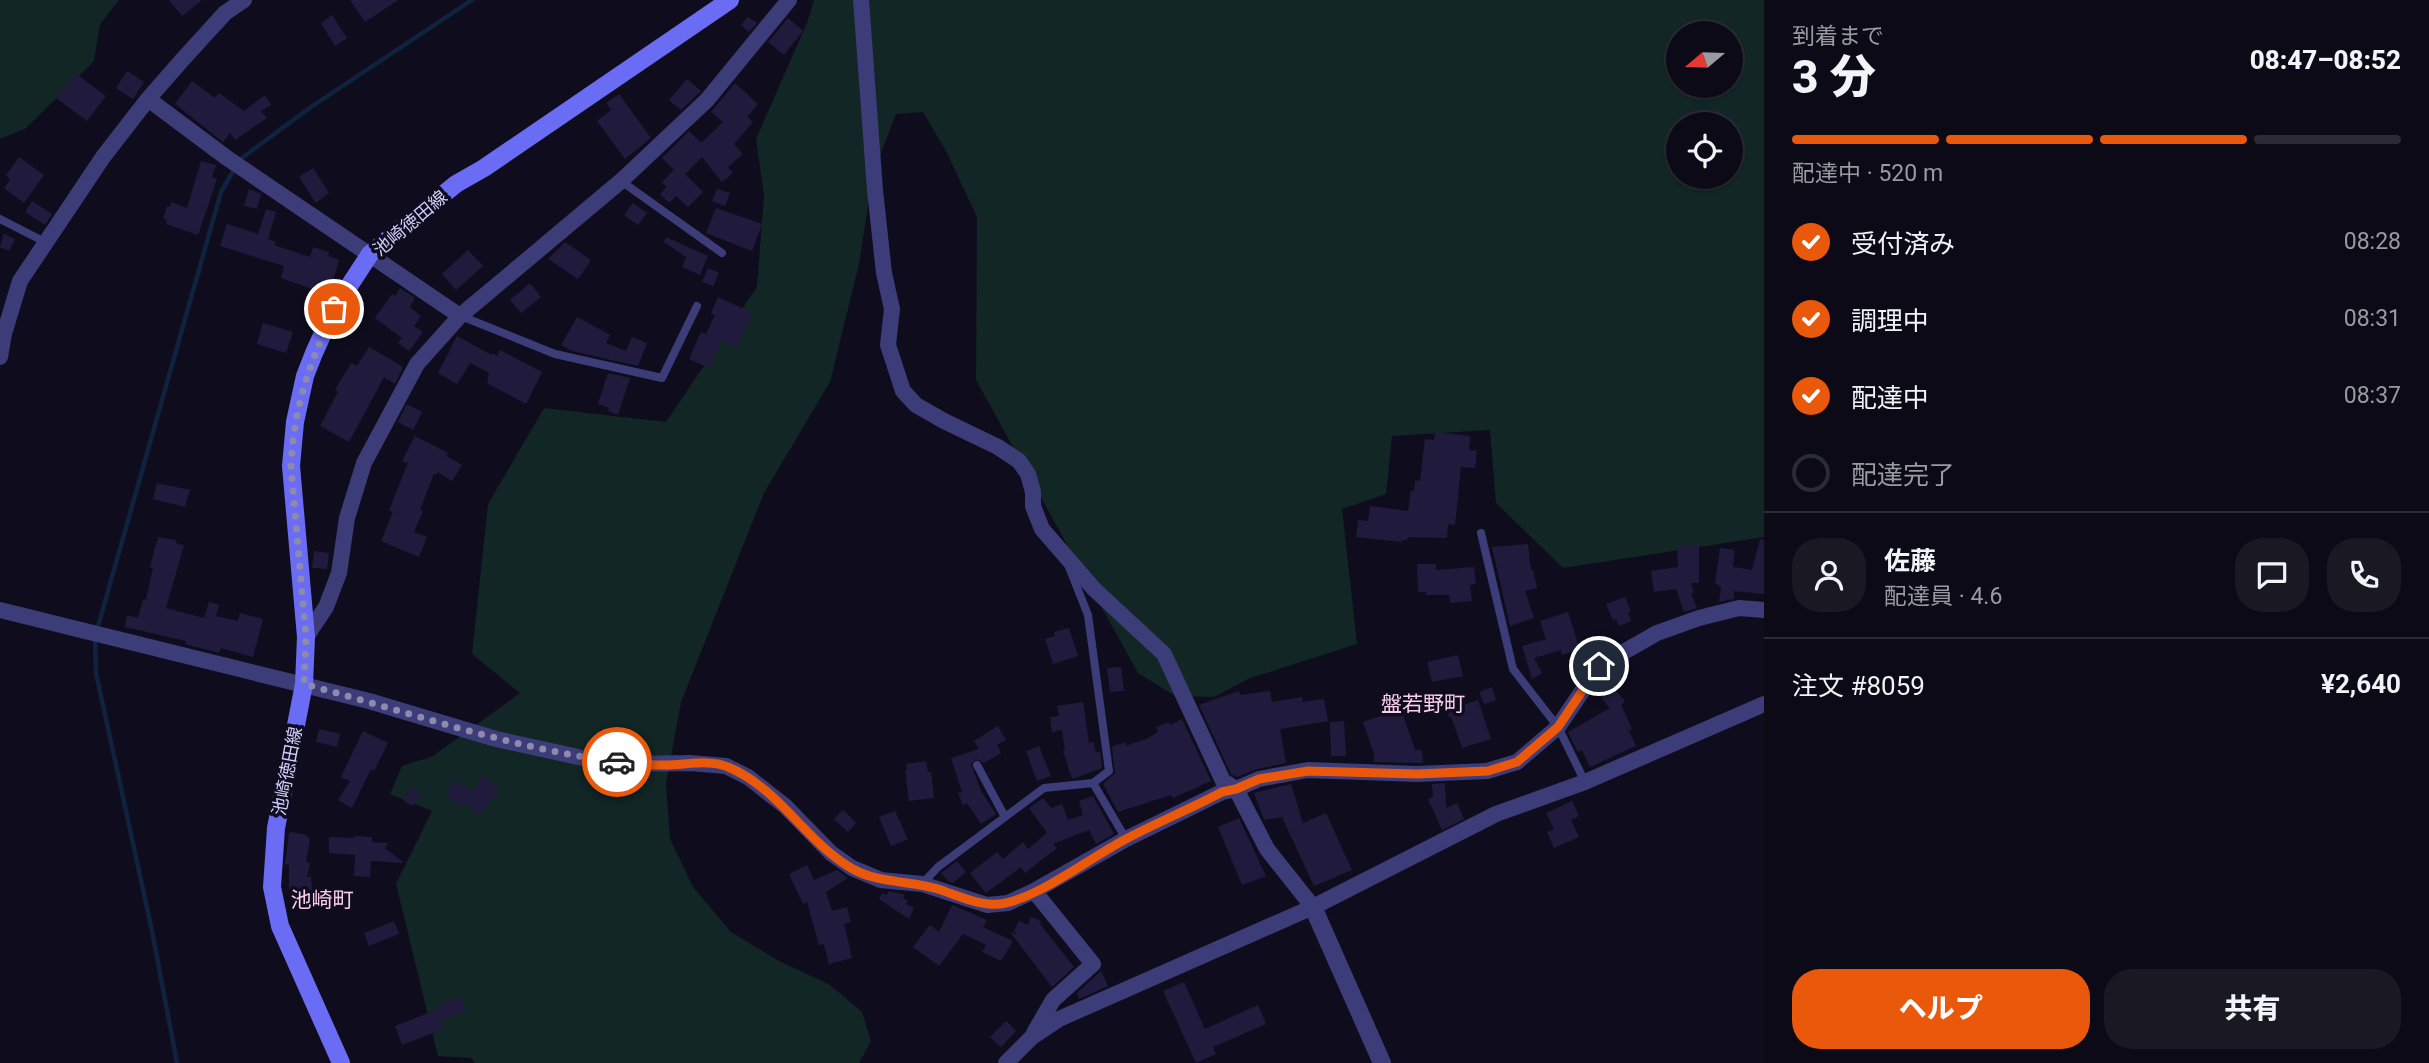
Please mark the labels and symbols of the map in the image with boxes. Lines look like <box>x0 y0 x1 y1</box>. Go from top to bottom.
north arrow <box>1666 21 1743 98</box>
street label: 池崎徳田線 <box>369 186 451 260</box>
pin <box>304 279 364 339</box>
pin <box>1569 636 1629 696</box>
district label: 盤若野町 <box>1381 692 1465 716</box>
street label: 池崎徳田線 <box>268 725 306 817</box>
courier <box>582 727 652 797</box>
district label: 池崎町 <box>291 888 354 912</box>

